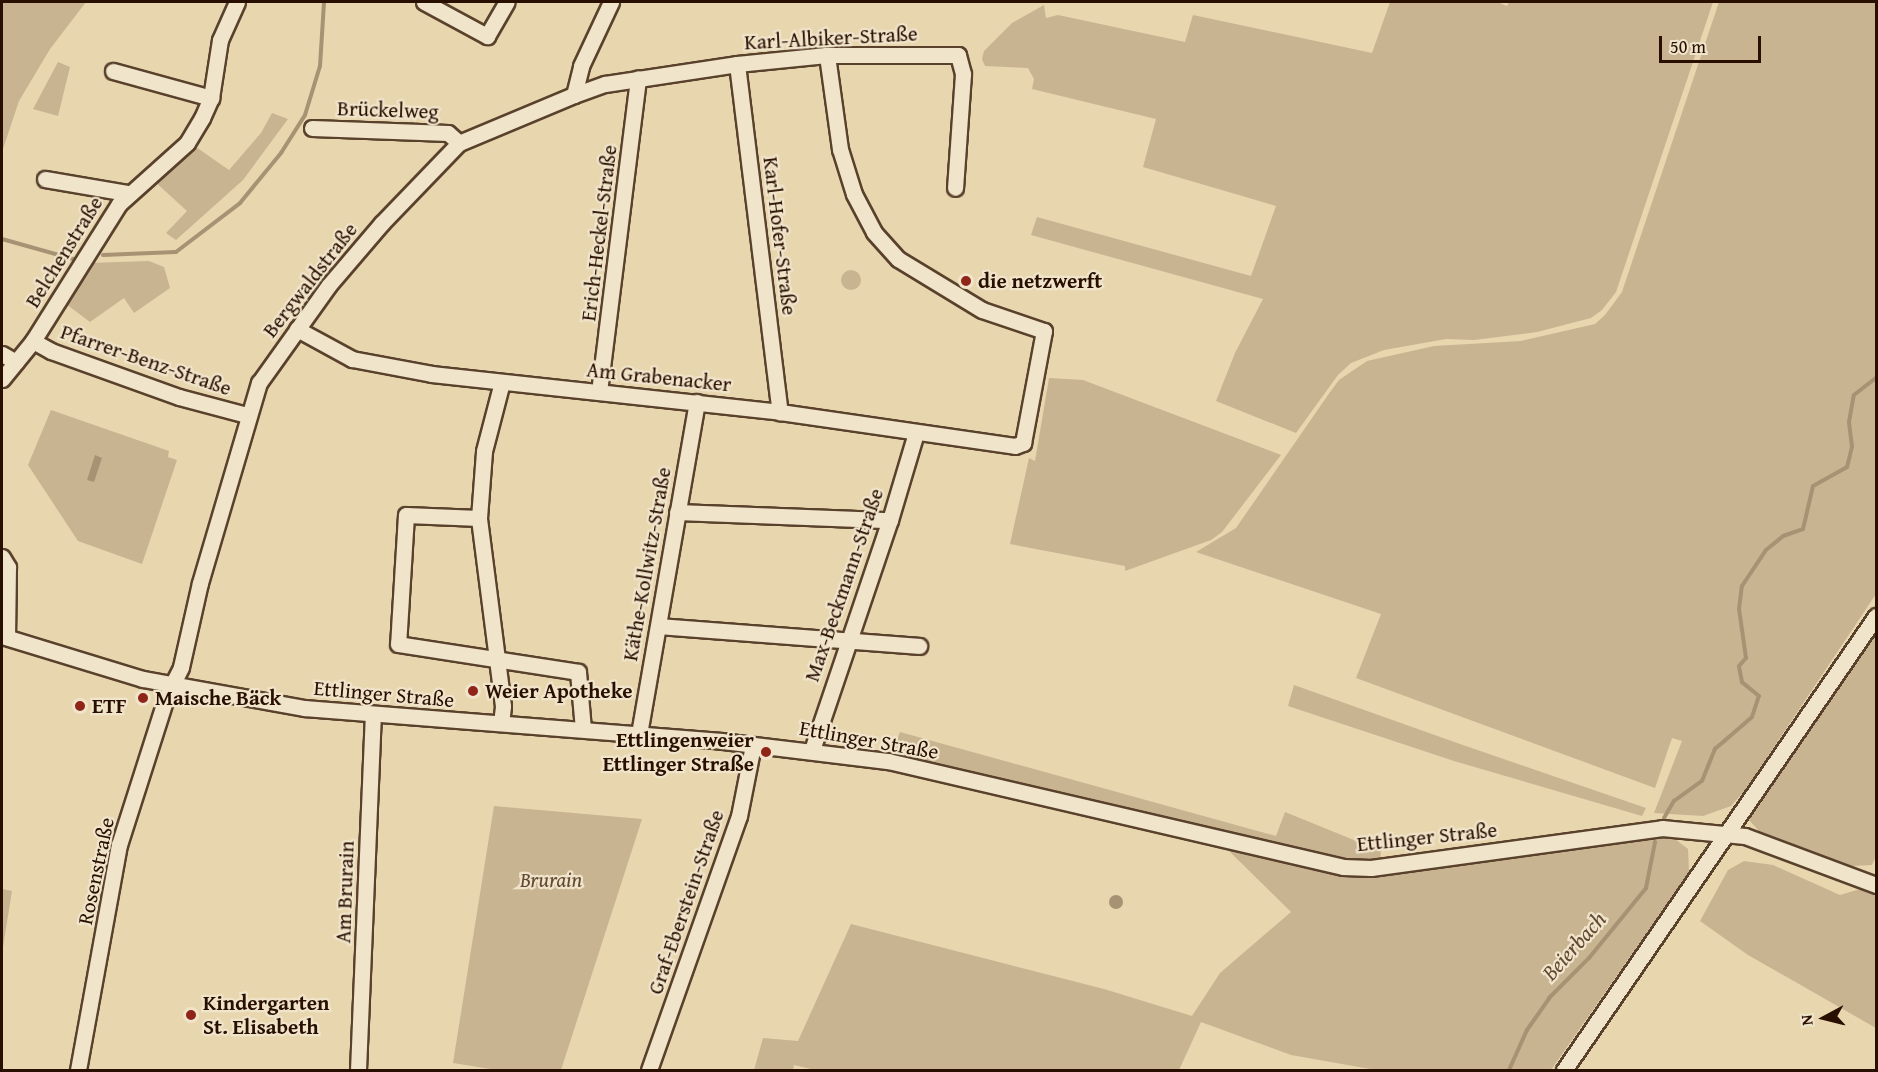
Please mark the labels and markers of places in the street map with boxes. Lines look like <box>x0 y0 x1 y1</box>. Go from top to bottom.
place label: die netzwerft <box>978 268 1102 294</box>
marker: die netzwerft <box>959 274 973 288</box>
place label: Weier Apotheke <box>485 678 632 704</box>
marker: Weier Apotheke <box>466 684 480 698</box>
place label: Maische Bäck <box>155 685 281 711</box>
marker: Maische Bäck <box>136 691 150 705</box>
place label: ETF <box>92 693 126 719</box>
marker: ETF <box>73 699 87 713</box>
place label: Ettlingenweier Ettlinger Straße <box>603 727 754 777</box>
marker: Ettlingenweier Ettlinger Straße <box>759 745 773 759</box>
place label: Kindergarten St. Elisabeth <box>203 990 329 1040</box>
marker: Kindergarten St. Elisabeth <box>184 1008 198 1022</box>

